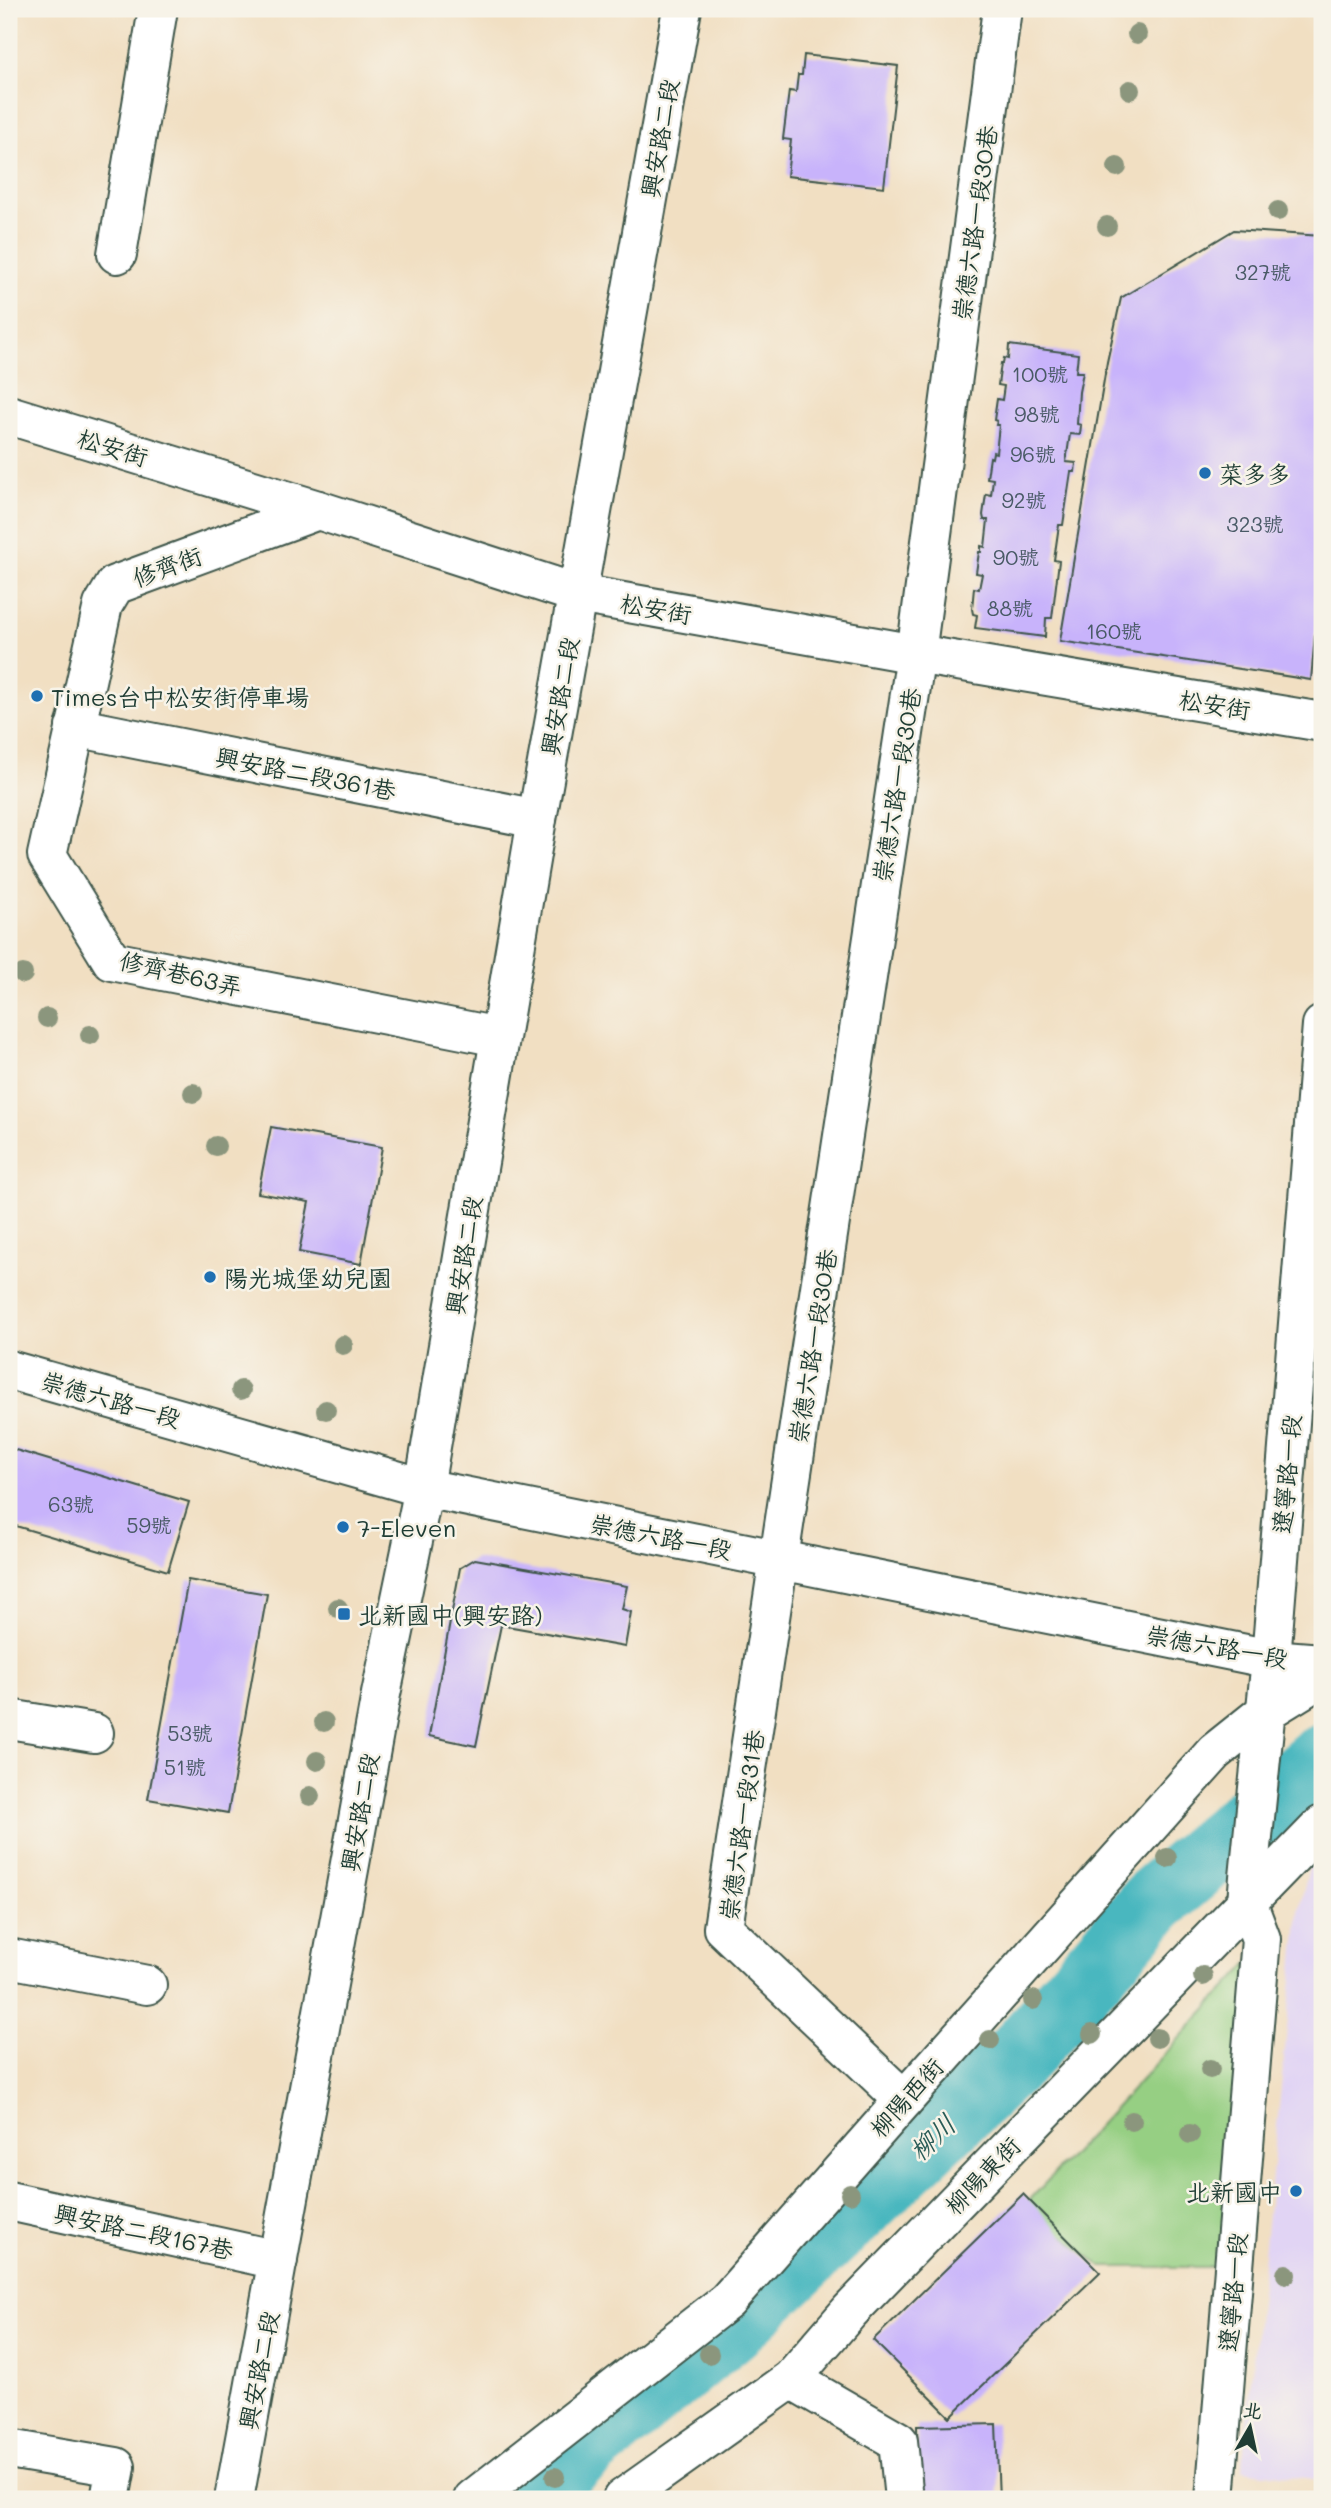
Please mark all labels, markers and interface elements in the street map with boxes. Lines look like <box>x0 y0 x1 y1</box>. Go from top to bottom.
street label: 興安路二段 <box>633 76 685 200</box>
street label: 崇德六路一段30巷 <box>945 123 1003 323</box>
house number: 327號 <box>1235 258 1291 285</box>
house number: 100號 <box>1012 360 1068 387</box>
house number: 98號 <box>1014 400 1060 427</box>
street label: 松安街 <box>74 422 152 472</box>
house number: 96號 <box>1010 440 1056 467</box>
place label: 菜多多 <box>1219 458 1291 489</box>
marker: 菜多多 <box>1197 465 1213 481</box>
house number: 92號 <box>1001 486 1047 513</box>
house number: 323號 <box>1226 510 1284 537</box>
street label: 修齊街 <box>128 539 206 593</box>
house number: 90號 <box>993 543 1039 570</box>
street label: 松安街 <box>618 586 694 630</box>
house number: 88號 <box>987 594 1033 621</box>
house number: 160號 <box>1086 617 1142 644</box>
street label: 興安路二段 <box>533 634 585 758</box>
place label: Times台中松安街停車場 <box>51 681 309 712</box>
street label: 松安街 <box>1177 683 1253 725</box>
street label: 崇德六路一段30巷 <box>865 685 927 885</box>
marker: Times台中松安街停車場 <box>29 688 45 704</box>
street label: 興安路二段361巷 <box>213 740 399 806</box>
street label: 修齊巷63弄 <box>117 944 245 1002</box>
street label: 興安路二段 <box>438 1193 488 1317</box>
street label: 崇德六路一段30巷 <box>781 1246 843 1446</box>
place label: 陽光城堡幼兒園 <box>224 1262 392 1293</box>
marker: 陽光城堡幼兒園 <box>202 1269 218 1285</box>
street label: 崇德六路一段 <box>38 1364 184 1434</box>
street label: 遼寧路一段 <box>1265 1413 1307 1535</box>
house number: 63號 <box>48 1490 94 1517</box>
street label: 崇德六路一段 <box>587 1507 735 1565</box>
house number: 59號 <box>126 1511 172 1538</box>
place label: 7-Eleven <box>357 1512 456 1543</box>
marker: 7-Eleven <box>335 1519 351 1535</box>
place label: 北新國中(興安路) <box>358 1599 542 1630</box>
marker: 北新國中(興安路) <box>336 1606 352 1622</box>
street label: 崇德六路一段 <box>1143 1618 1291 1674</box>
house number: 53號 <box>167 1719 213 1746</box>
street label: 崇德六路一段31巷 <box>712 1727 770 1923</box>
street label: 興安路二段 <box>333 1750 385 1874</box>
house number: 51號 <box>164 1753 206 1780</box>
street label: 柳陽西街 <box>862 2051 950 2143</box>
water label: 柳川 <box>901 2106 963 2167</box>
street label: 柳陽東街 <box>938 2130 1026 2220</box>
place label: 北新國中 <box>1186 2176 1282 2207</box>
marker: 北新國中 <box>1288 2183 1304 2199</box>
street label: 興安路二段167巷 <box>51 2197 237 2265</box>
street label: 遼寧路一段 <box>1211 2231 1253 2353</box>
street label: 興安路二段 <box>231 2308 285 2432</box>
north arrow <box>1216 2392 1286 2462</box>
text: 北 <box>1241 2396 1264 2424</box>

